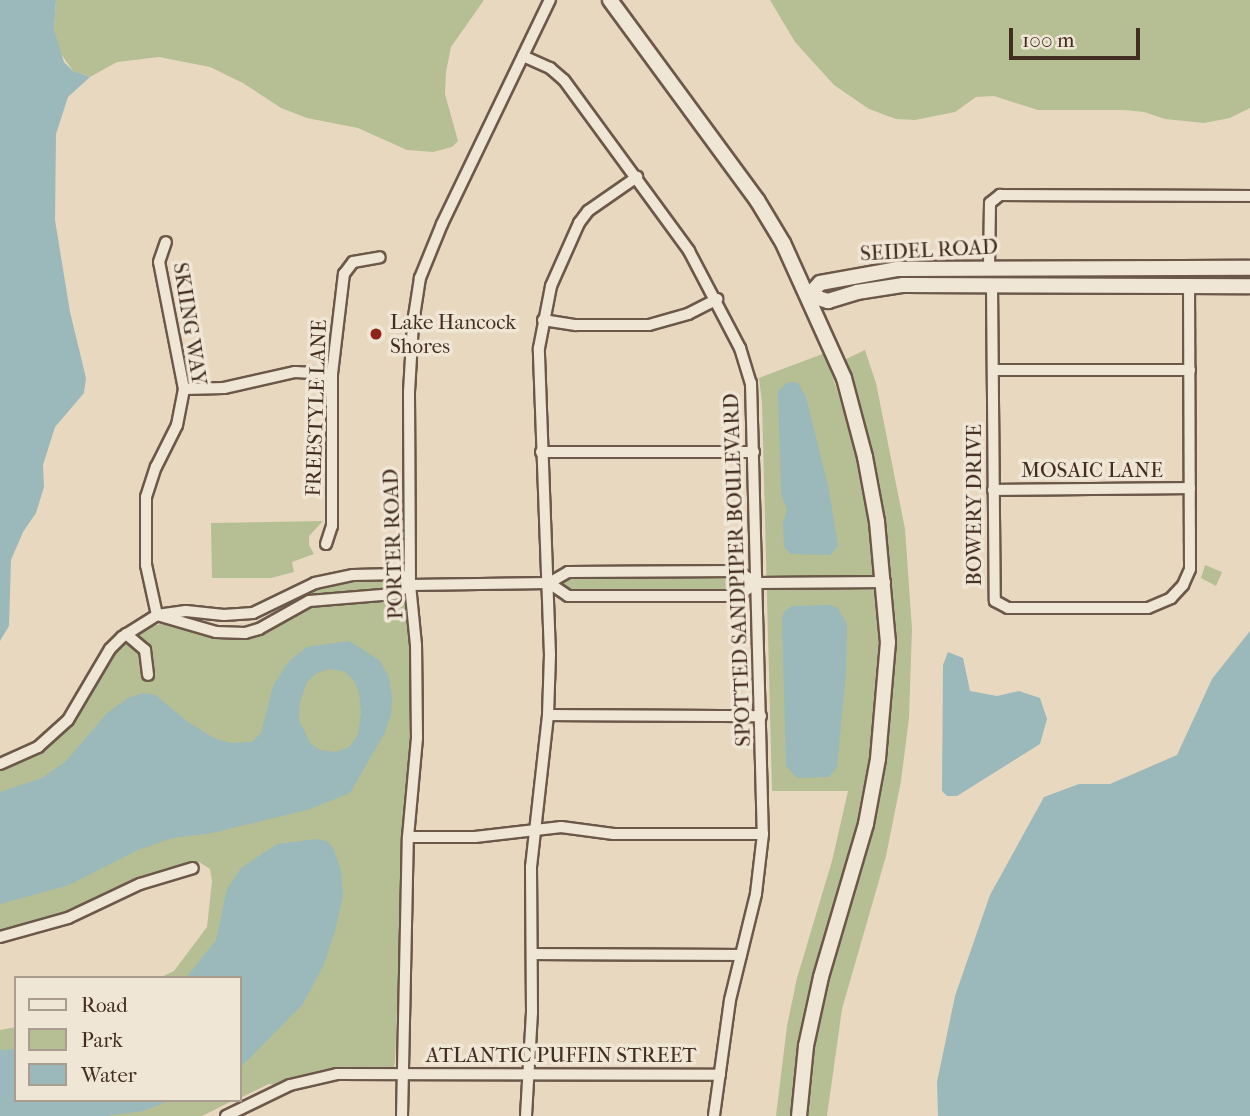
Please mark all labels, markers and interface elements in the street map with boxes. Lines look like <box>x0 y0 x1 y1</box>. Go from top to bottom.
scale bar <box>1012 14 1143 58</box>
text: 100 m <box>1022 28 1075 52</box>
street label: SEIDEL ROAD <box>859 234 999 266</box>
street label: SKIING WAY <box>168 261 212 387</box>
place label: Lake Hancock Shores <box>390 309 516 359</box>
street label: FREESTYLE LANE <box>300 319 332 497</box>
marker: Lake Hancock Shores <box>368 326 384 342</box>
street label: SPOTTED SANDPIPER BOULEVARD <box>718 393 756 747</box>
street label: BOWERY DRIVE <box>961 424 987 586</box>
street label: MOSAIC LANE <box>1021 457 1163 483</box>
street label: PORTER ROAD <box>378 468 408 620</box>
legend <box>14 976 242 1102</box>
text: Road <box>81 993 128 1017</box>
text: Park <box>81 1028 123 1052</box>
street label: ATLANTIC PUFFIN STREET <box>426 1042 696 1068</box>
text: Water <box>81 1063 137 1087</box>

